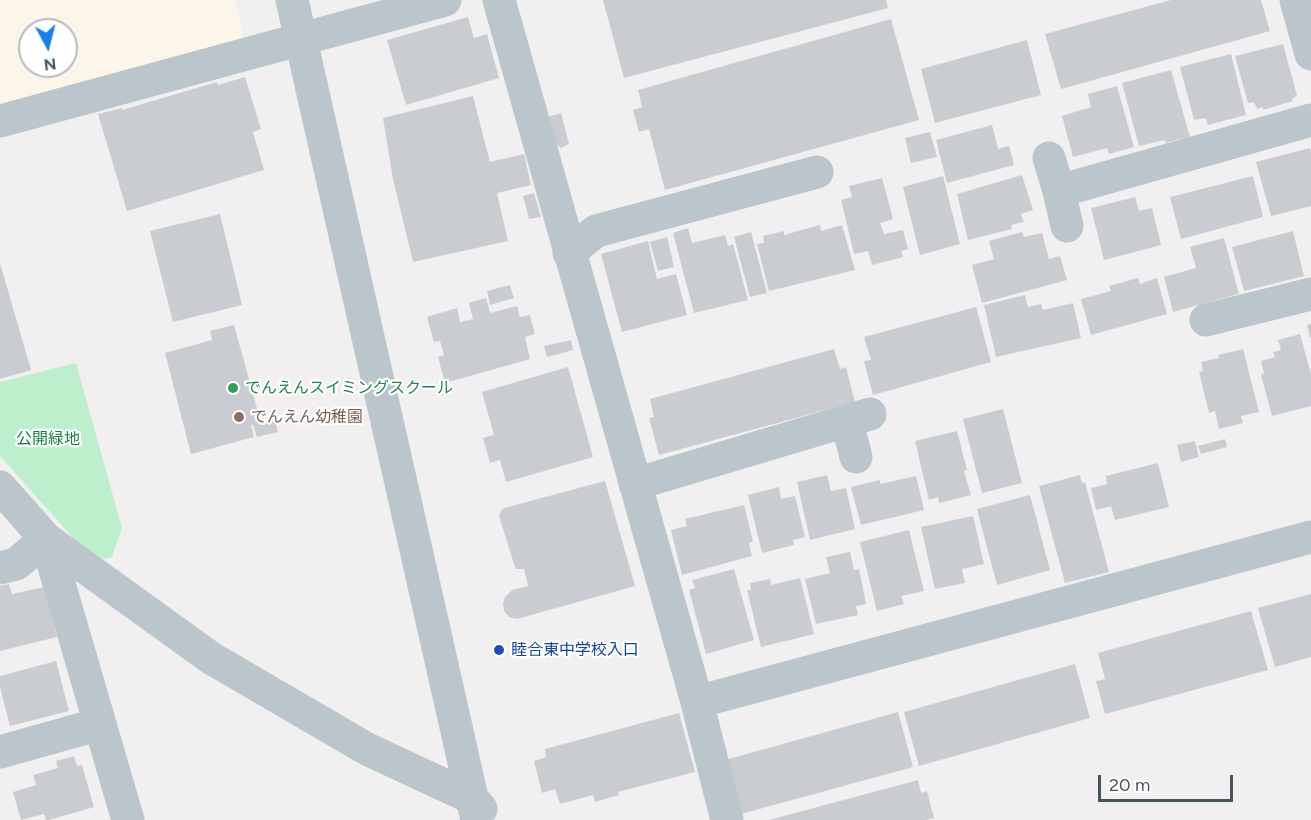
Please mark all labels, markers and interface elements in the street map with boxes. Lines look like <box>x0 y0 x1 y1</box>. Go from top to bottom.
north arrow <box>18 18 78 78</box>
text: N <box>43 54 57 75</box>
place label: でんえんスイミングスクール <box>245 378 453 398</box>
marker: でんえんスイミングスクール <box>226 381 240 395</box>
place label: でんえん幼稚園 <box>251 407 363 427</box>
marker: でんえん幼稚園 <box>232 410 246 424</box>
park label: 公開緑地 <box>16 429 80 449</box>
place label: 睦合東中学校入口 <box>511 640 639 660</box>
marker: 睦合東中学校入口 <box>492 643 506 657</box>
scale bar <box>1101 763 1236 801</box>
text: 20 m <box>1109 774 1150 796</box>

